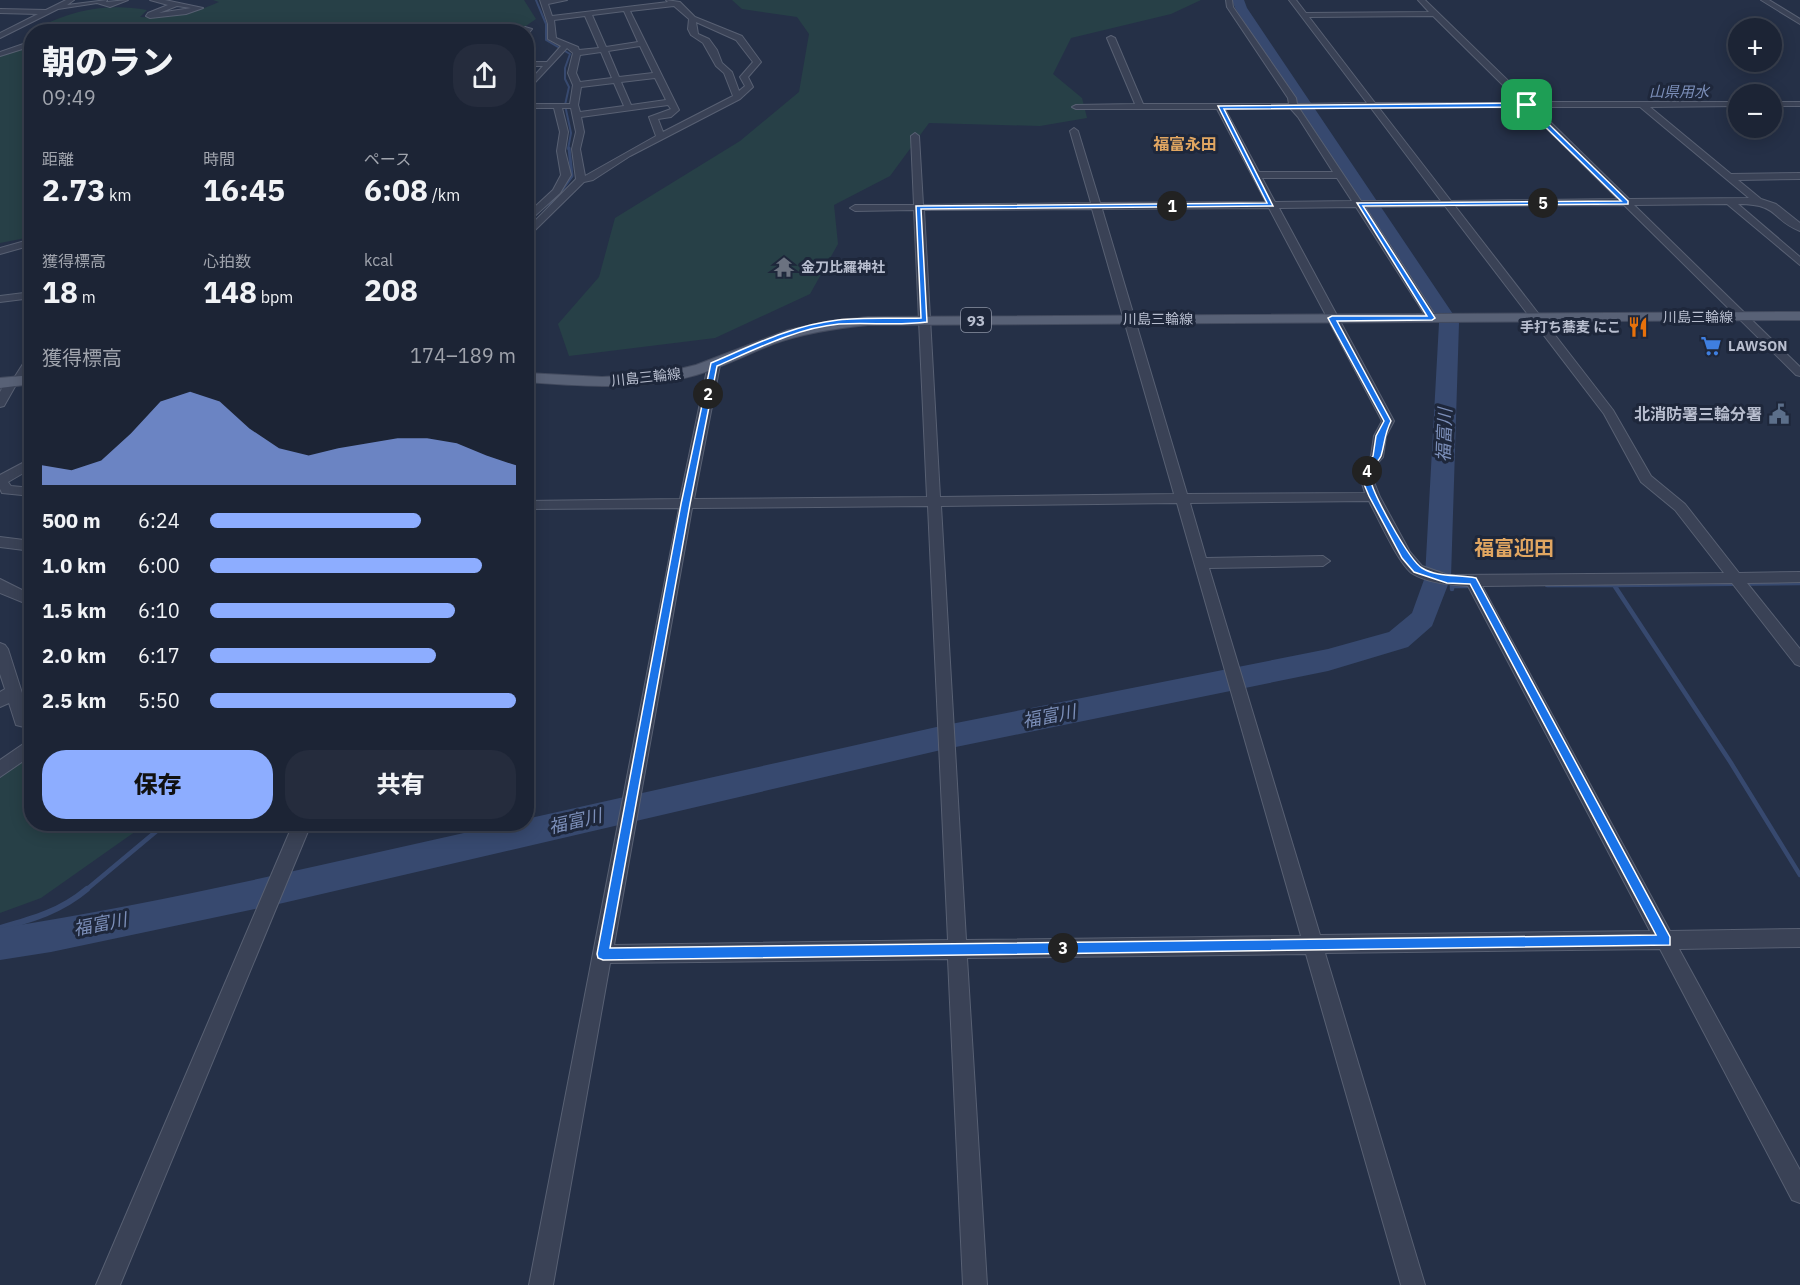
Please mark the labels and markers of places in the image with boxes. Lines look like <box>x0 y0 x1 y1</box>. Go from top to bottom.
pin <box>1501 79 1552 130</box>
pin: 5 <box>1528 188 1558 218</box>
pin: 1 <box>1157 191 1187 221</box>
temple icon: 金刀比羅神社 <box>772 255 796 279</box>
place label: 金刀比羅神社 <box>801 258 885 276</box>
restaurant icon: 手打ち蕎麦 にこ <box>1626 315 1650 339</box>
place label: 手打ち蕎麦 にこ <box>1520 318 1621 336</box>
supermarket icon: LAWSON <box>1699 334 1723 358</box>
place label: LAWSON <box>1728 337 1787 355</box>
pin: 2 <box>693 379 723 409</box>
public building icon: 北消防署三輪分署 <box>1767 402 1791 426</box>
place label: 北消防署三輪分署 <box>1634 404 1762 424</box>
pin: 4 <box>1352 456 1382 486</box>
pin: 3 <box>1048 933 1078 963</box>

